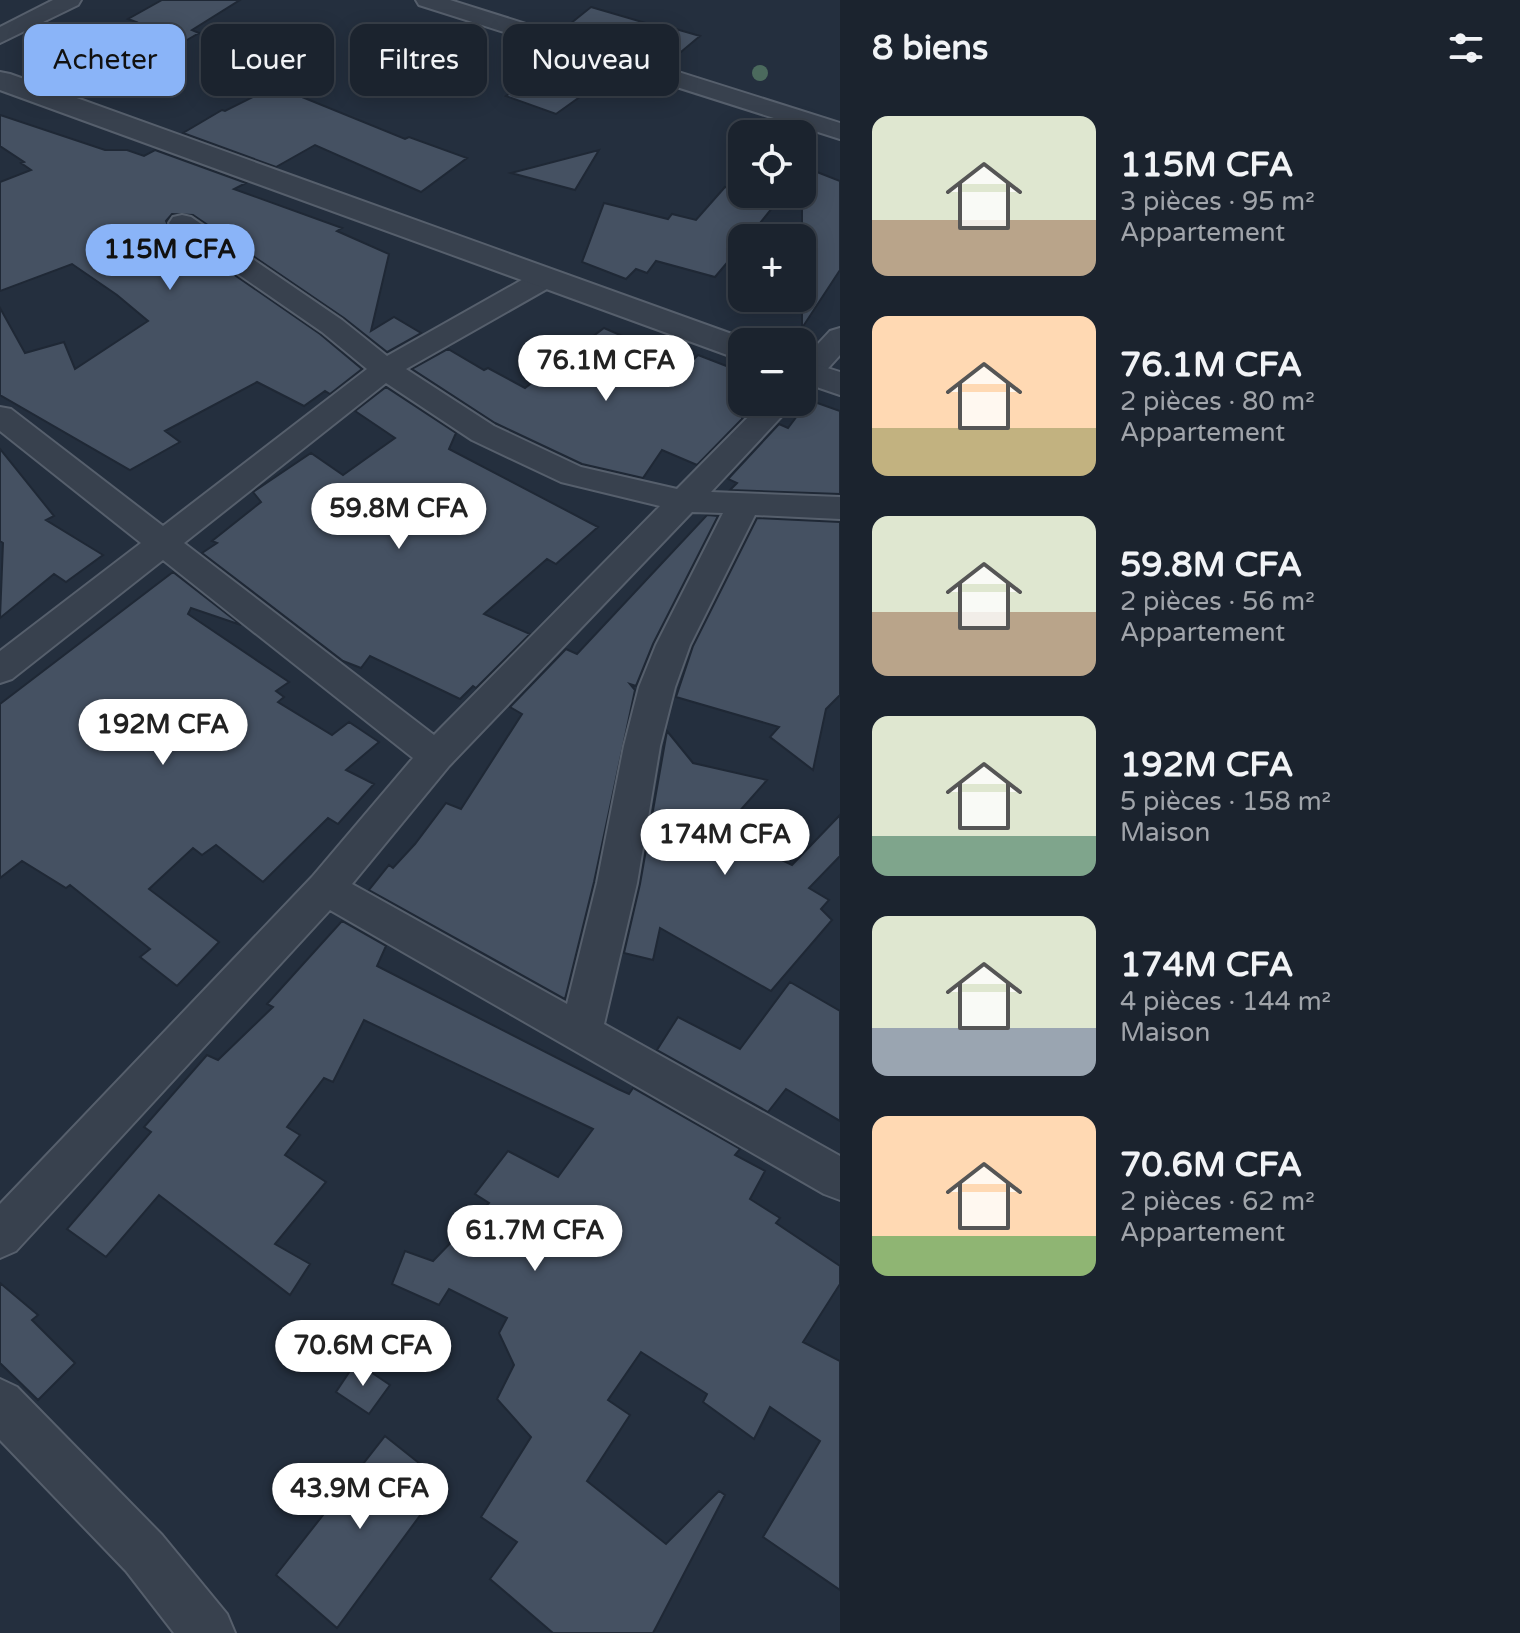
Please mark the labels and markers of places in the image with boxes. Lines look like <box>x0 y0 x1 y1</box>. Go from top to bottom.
pin: 115M CFA <box>87 224 253 292</box>
pin: 76.1M CFA <box>514 335 698 403</box>
pin: 59.8M CFA <box>307 483 491 551</box>
pin: 192M CFA <box>80 699 246 767</box>
pin: 174M CFA <box>642 809 808 877</box>
pin: 61.7M CFA <box>443 1205 627 1273</box>
pin: 70.6M CFA <box>271 1320 455 1388</box>
pin: 43.9M CFA <box>268 1463 452 1531</box>

